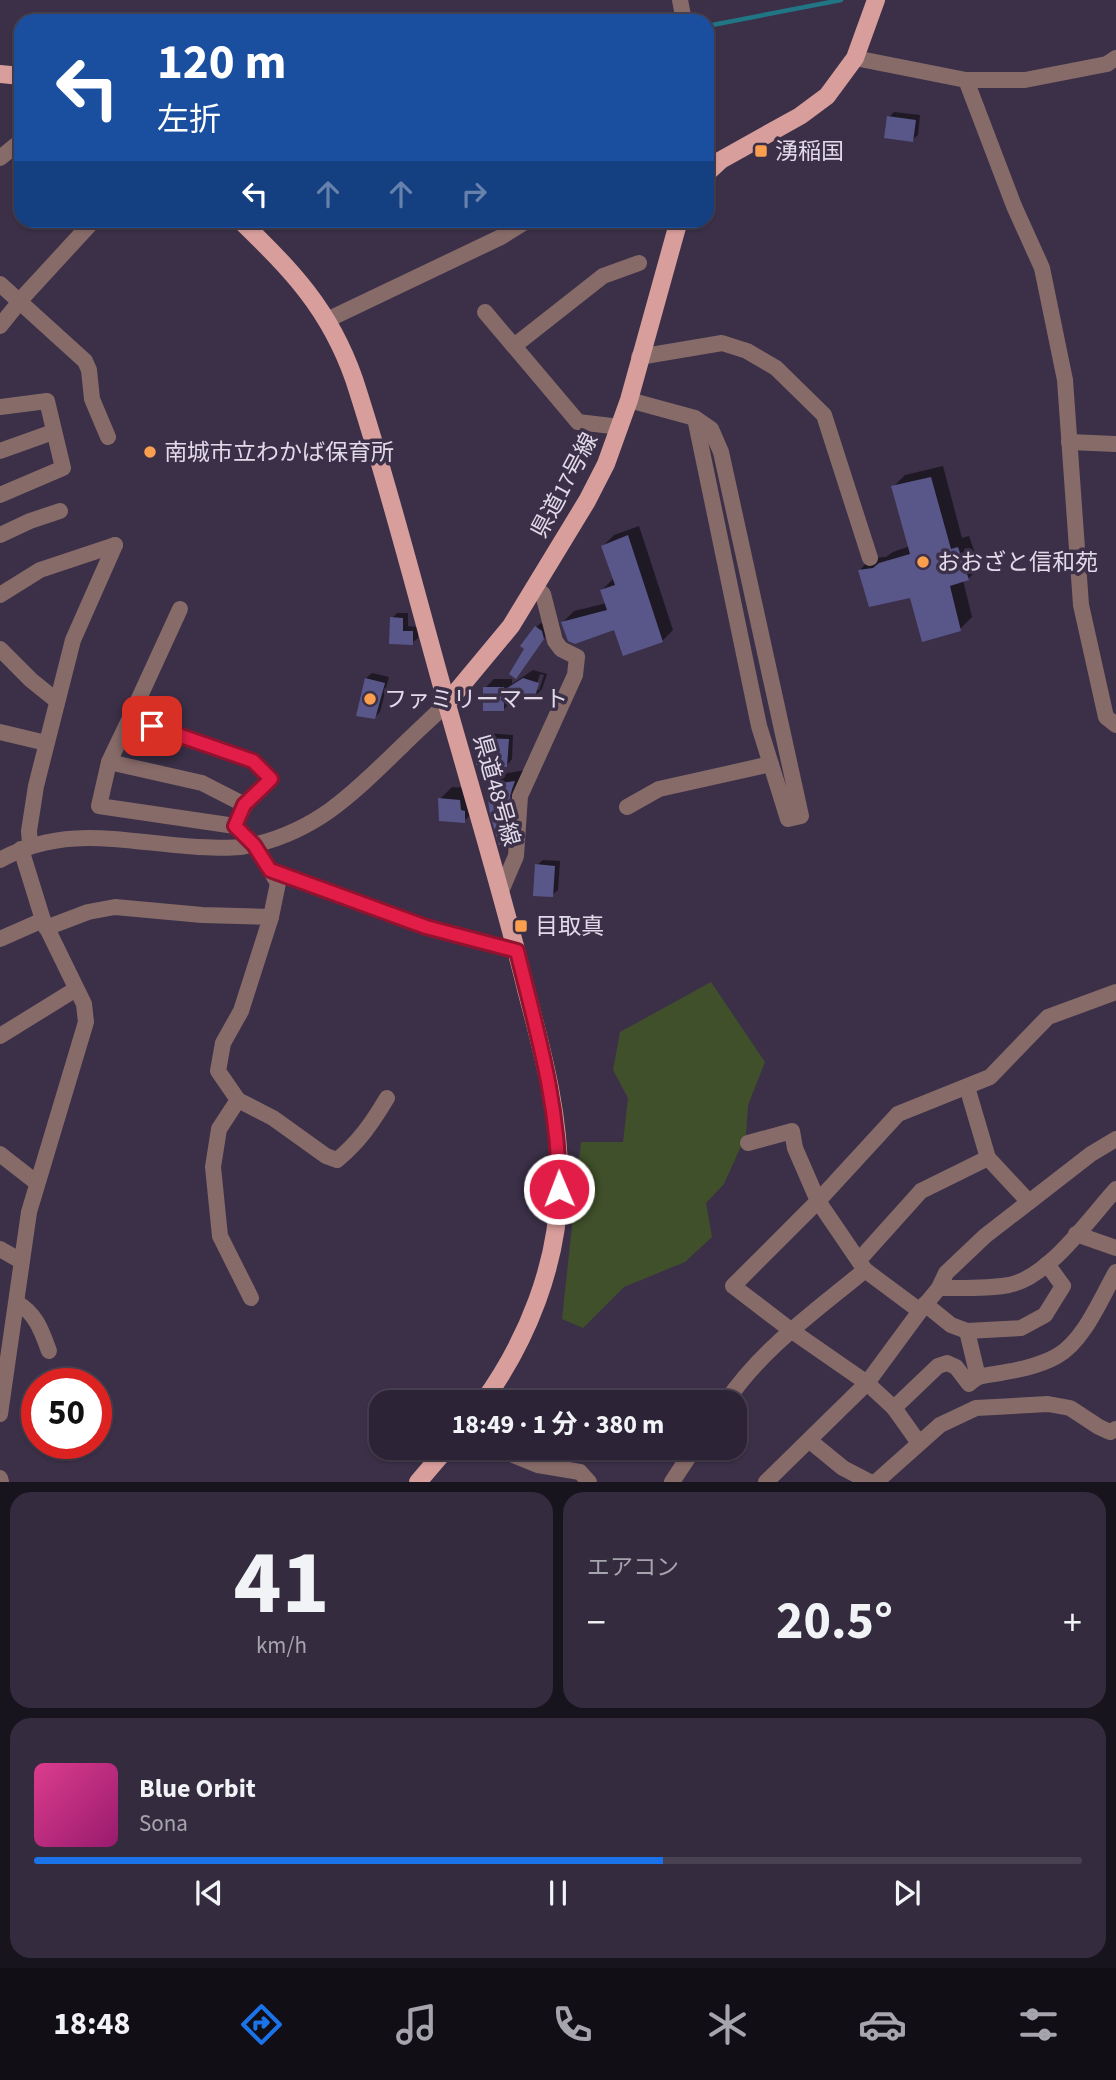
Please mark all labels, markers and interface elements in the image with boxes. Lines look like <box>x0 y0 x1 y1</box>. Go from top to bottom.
text: 120 m <box>157 28 286 98</box>
icon: left <box>42 42 133 133</box>
text: 左折 <box>157 97 221 143</box>
place label: 湧稲国 <box>775 135 844 168</box>
marker: 湧稲国 <box>753 143 769 159</box>
icon: left <box>236 175 274 213</box>
icon: ahead <box>309 175 347 213</box>
icon: ahead <box>382 175 420 213</box>
icon: right <box>455 175 493 213</box>
street label: 県道17号線 <box>523 427 606 544</box>
place label: 南城市立わかば保育所 <box>164 436 394 469</box>
marker: 南城市立わかば保育所 <box>142 444 158 460</box>
place label: おおざと信和苑 <box>937 546 1098 579</box>
marker: おおざと信和苑 <box>915 554 931 570</box>
place label: ファミリーマート <box>384 683 568 716</box>
marker: ファミリーマート <box>362 691 378 707</box>
pin <box>122 696 182 756</box>
icon: arrive <box>133 707 171 745</box>
street label: 県道48号線 <box>465 730 528 850</box>
place label: 目取真 <box>535 910 604 943</box>
marker: 目取真 <box>513 918 529 934</box>
position arrow <box>522 1152 596 1226</box>
speed limit sign: 50 <box>21 1368 112 1459</box>
text: 18:49 · 1 分 · 380 m <box>452 1406 664 1443</box>
text: 41 <box>233 1519 330 1648</box>
text: エアコン <box>587 1551 679 1584</box>
text: 20.5° <box>776 1585 893 1659</box>
text: − <box>587 1596 606 1650</box>
text: + <box>1063 1596 1082 1650</box>
text: km/h <box>256 1629 307 1662</box>
text: Blue Orbit <box>139 1770 256 1807</box>
text: Sona <box>139 1807 188 1840</box>
icon: previous <box>190 1874 228 1912</box>
icon: pause <box>539 1874 577 1912</box>
icon: next <box>888 1874 926 1912</box>
icon: directions <box>237 2000 286 2049</box>
icon: music <box>392 2000 441 2049</box>
icon: phone <box>548 2000 597 2049</box>
icon: climate <box>703 2000 752 2049</box>
icon: car <box>858 2000 907 2049</box>
icon: filters <box>1014 2000 1063 2049</box>
text: 18:48 <box>53 2001 130 2047</box>

